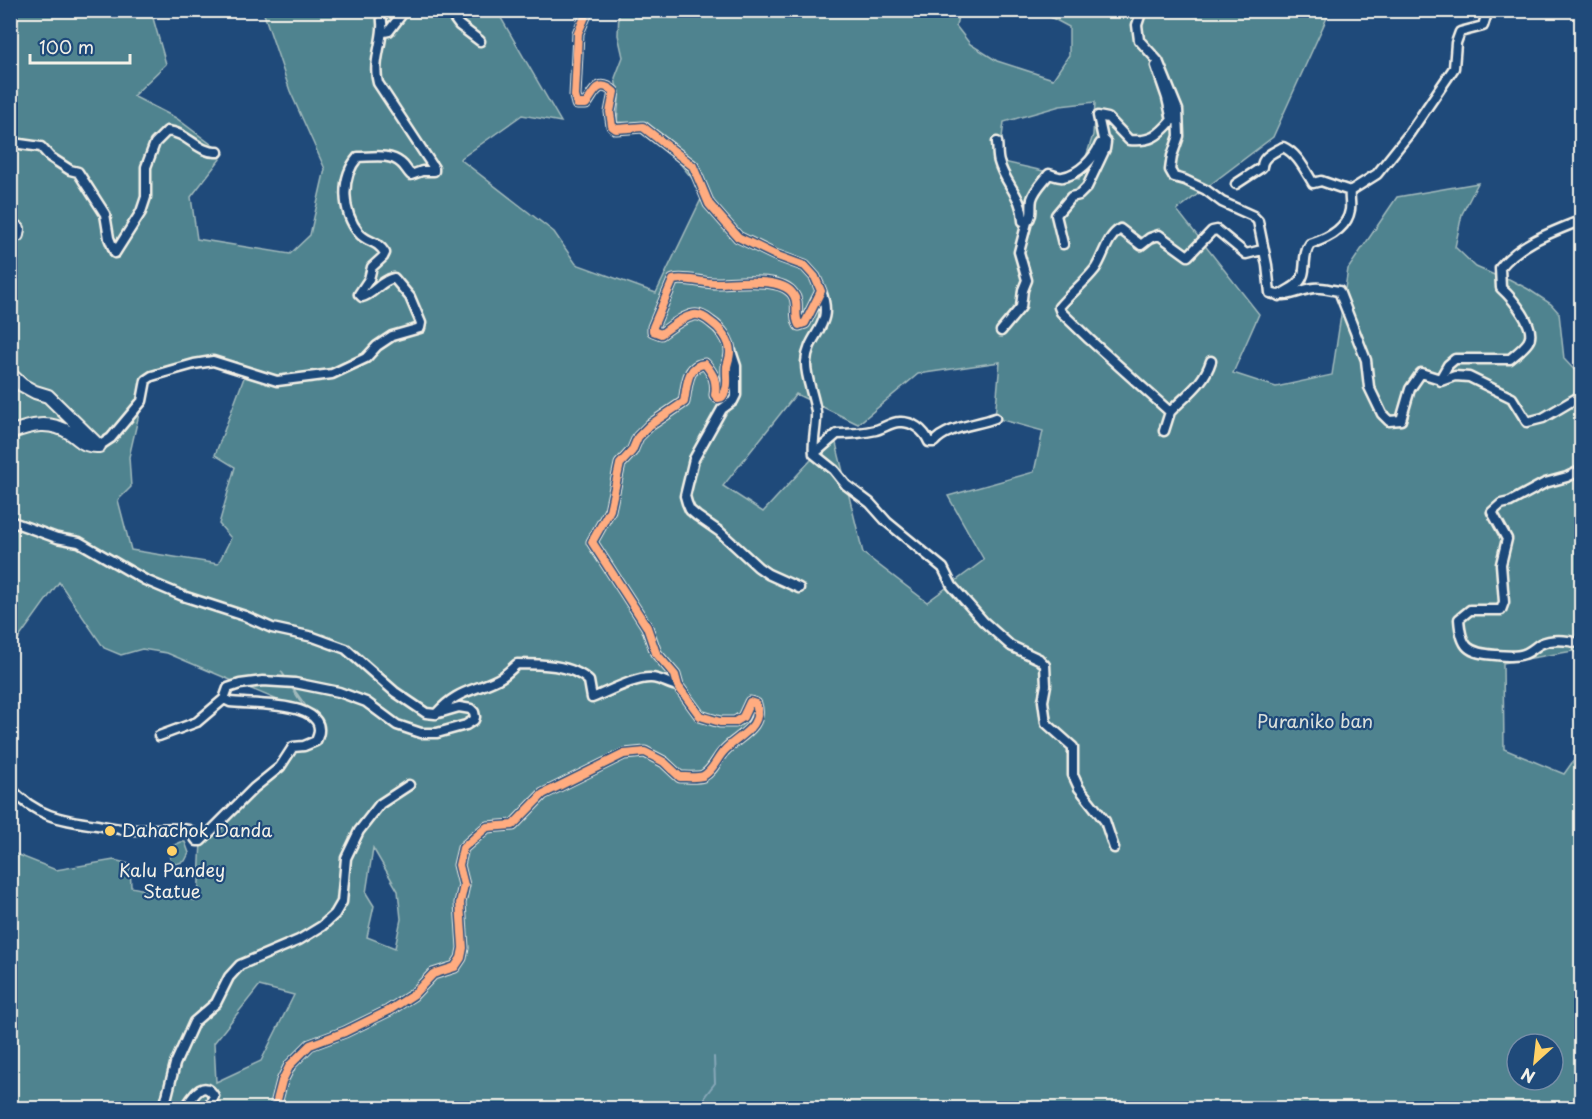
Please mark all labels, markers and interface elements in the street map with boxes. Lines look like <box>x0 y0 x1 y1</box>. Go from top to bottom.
scale bar <box>30 27 130 65</box>
text: 100 m <box>39 33 94 60</box>
park label: Puraniko ban <box>1257 707 1373 734</box>
place label: Dahachok Danda <box>122 816 272 843</box>
marker: Dahachok Danda <box>103 824 117 838</box>
marker: Kalu Pandey Statue <box>165 844 179 858</box>
place label: Kalu Pandey Statue <box>119 856 225 904</box>
north arrow <box>1505 1032 1565 1092</box>
text: N <box>1517 1063 1539 1090</box>

